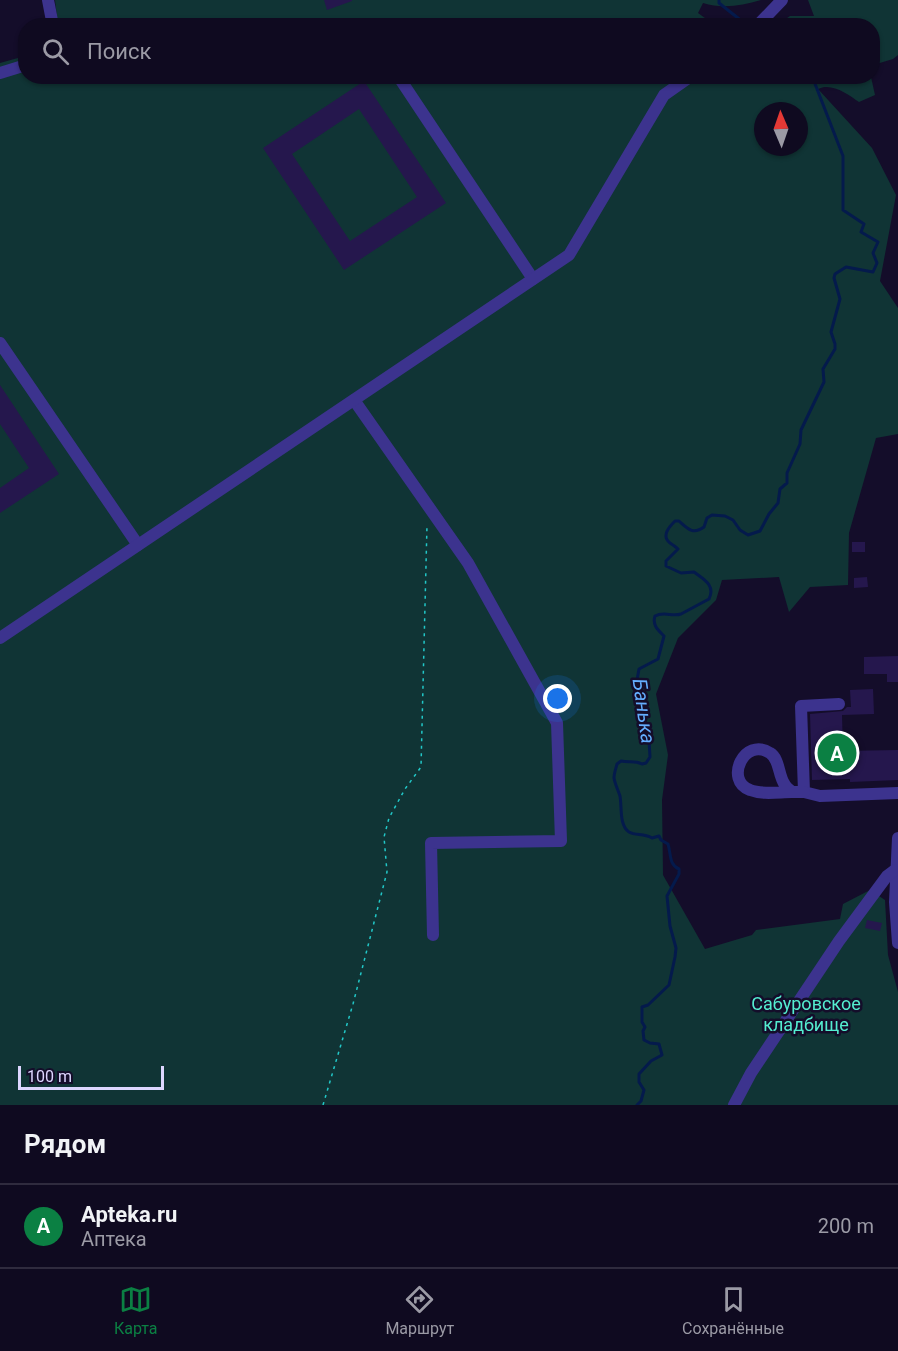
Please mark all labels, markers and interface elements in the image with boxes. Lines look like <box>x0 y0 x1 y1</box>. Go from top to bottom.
search box <box>18 18 880 84</box>
icon: search <box>39 35 72 68</box>
text: Поиск <box>87 39 151 64</box>
north arrow <box>754 102 808 156</box>
water label: Банька <box>628 677 660 745</box>
your location <box>543 684 572 713</box>
pin: A <box>818 730 856 776</box>
park label: Сабуровское кладбище <box>751 993 861 1035</box>
scale bar <box>18 1063 164 1090</box>
text: 100 m <box>27 1067 72 1086</box>
text: Рядом <box>24 1129 106 1159</box>
text: Apteka.ru <box>81 1202 177 1227</box>
text: A <box>37 1214 50 1238</box>
text: 200 m <box>818 1214 874 1238</box>
text: Аптека <box>81 1227 147 1251</box>
tab: Карта <box>114 1283 158 1338</box>
tab: Маршрут <box>385 1283 454 1338</box>
tab: Сохранённые <box>682 1283 784 1338</box>

